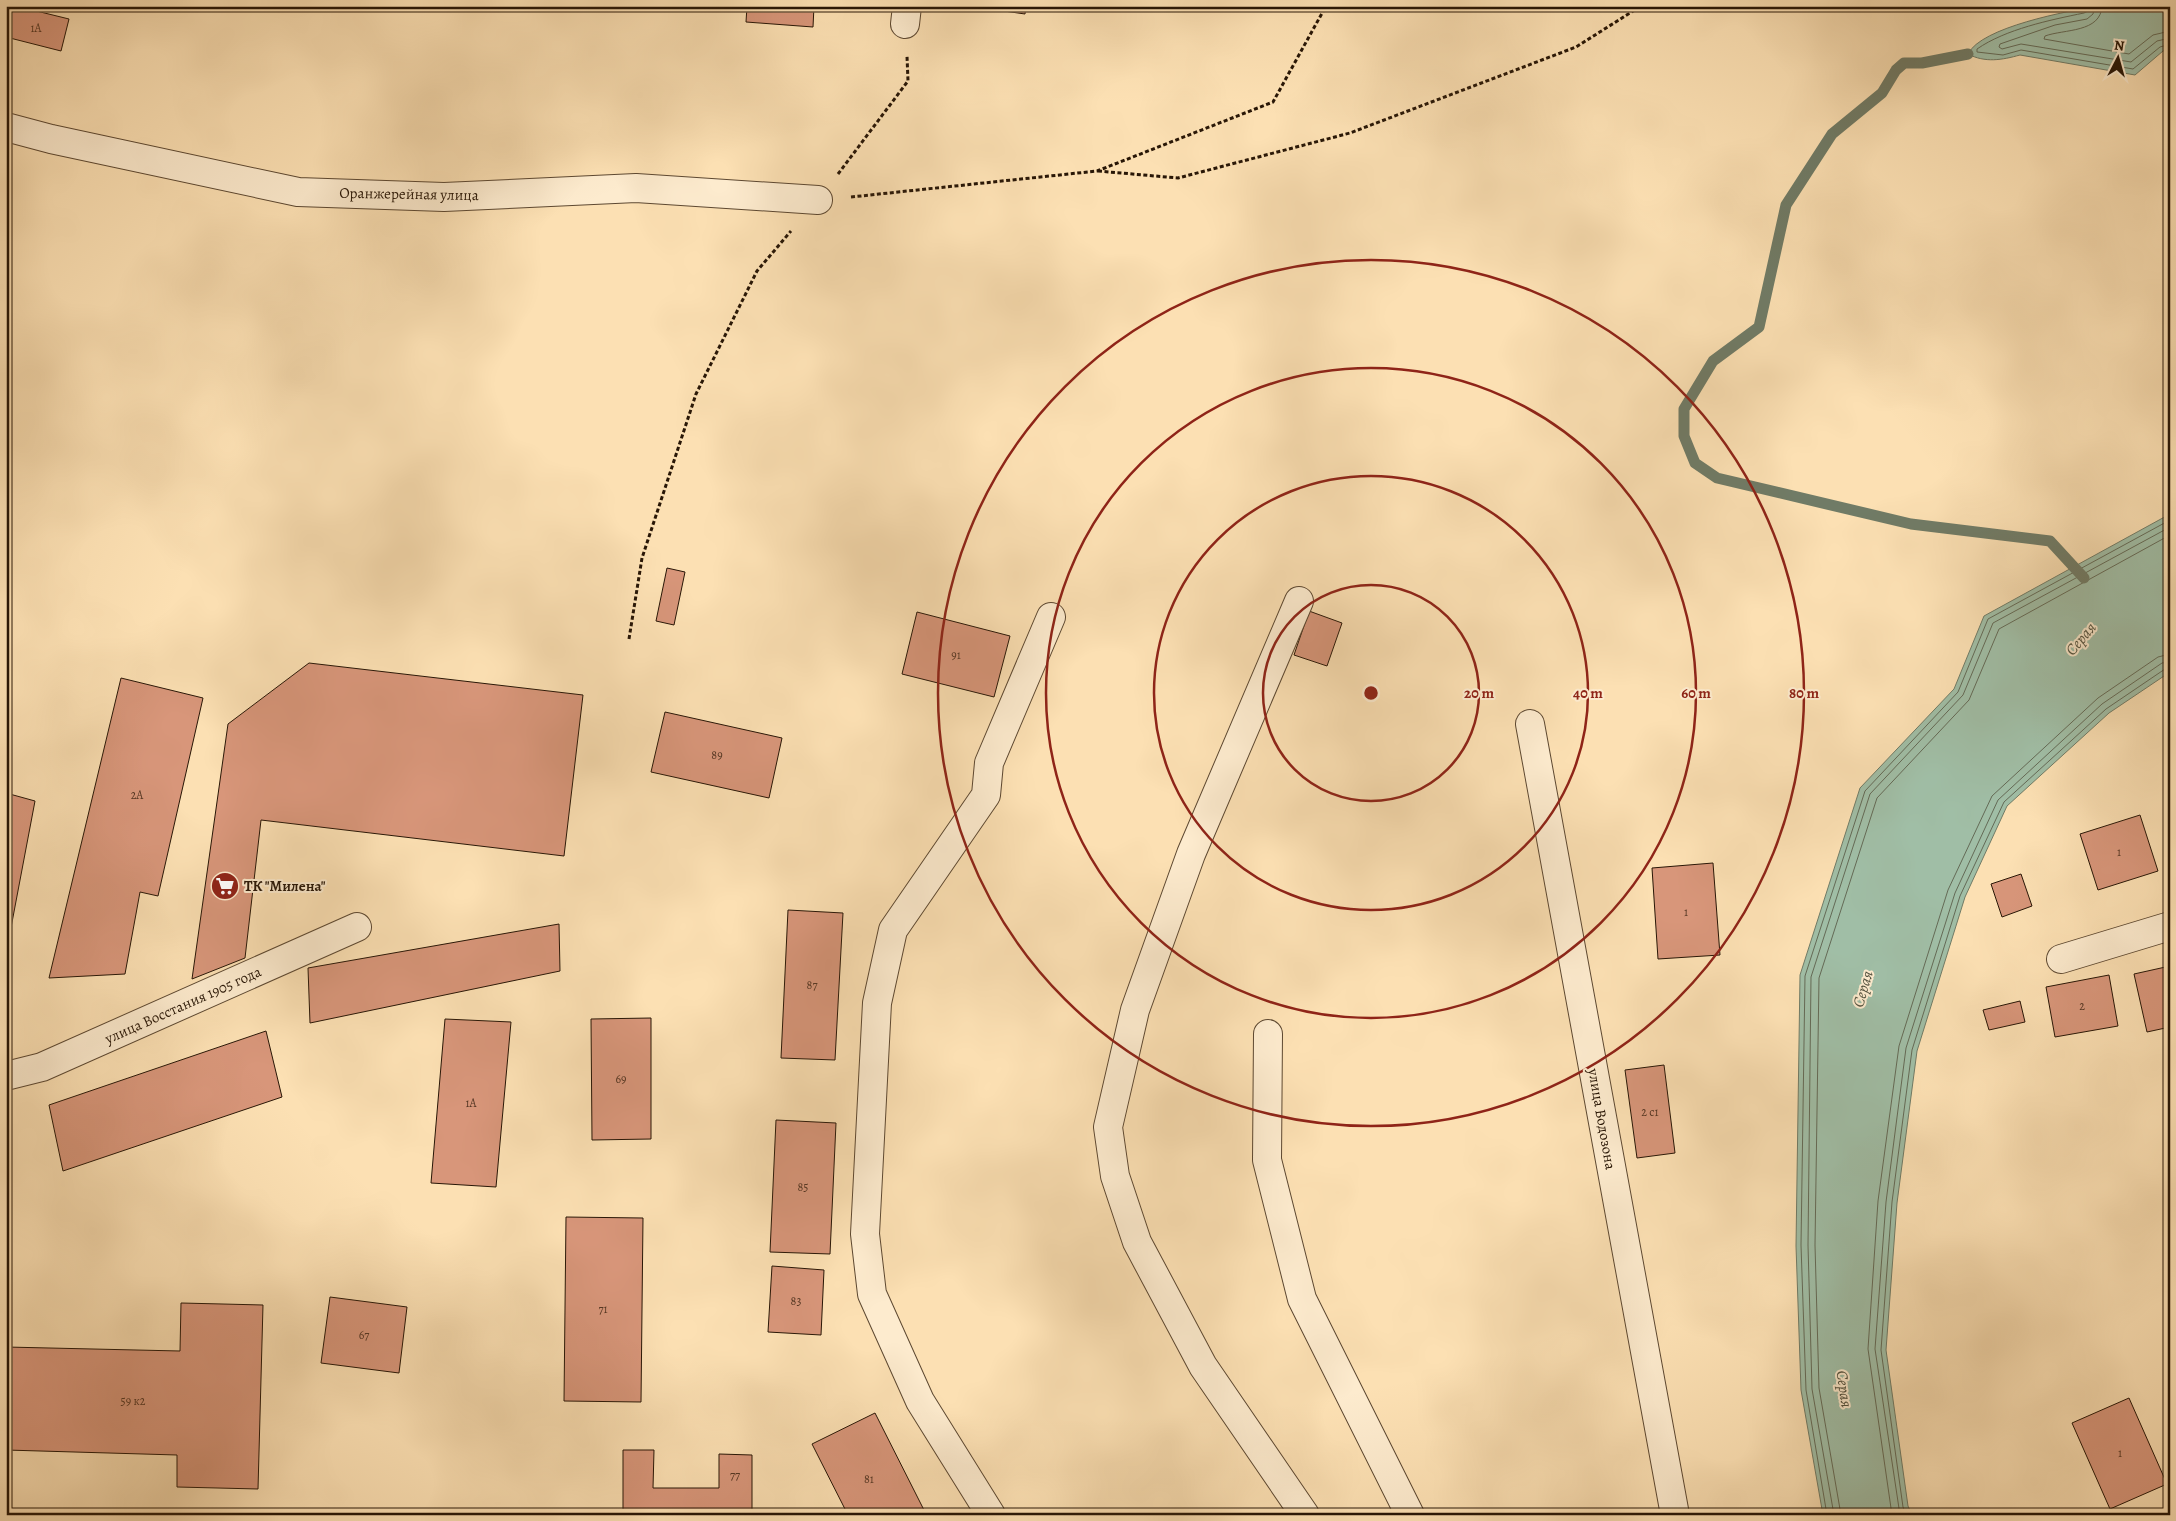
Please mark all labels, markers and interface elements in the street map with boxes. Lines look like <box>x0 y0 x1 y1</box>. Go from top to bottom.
house number: 1А <box>30 20 43 36</box>
north arrow <box>2094 32 2144 82</box>
text: N <box>2113 36 2125 56</box>
street label: Оранжерейная улица <box>339 183 479 205</box>
water label: Серая <box>2061 618 2101 660</box>
house number: 91 <box>951 647 961 663</box>
text: 20 m <box>1464 683 1494 703</box>
text: 40 m <box>1573 683 1603 703</box>
text: 60 m <box>1681 683 1711 703</box>
text: 80 m <box>1789 683 1819 703</box>
centre of rings <box>1362 684 1380 702</box>
house number: 89 <box>711 747 723 763</box>
house number: 2А <box>131 787 144 803</box>
house number: 1 <box>2117 844 2121 860</box>
supermarket icon: ТК "Милена" <box>210 871 240 901</box>
place label: ТК "Милена" <box>244 876 326 896</box>
house number: 1 <box>1684 904 1688 920</box>
street label: улица Восстания 1905 года <box>101 961 264 1049</box>
water label: Серая <box>1847 968 1879 1010</box>
house number: 87 <box>807 977 818 993</box>
house number: 2 <box>2079 998 2085 1014</box>
street label: улица Водозона <box>1583 1066 1621 1171</box>
house number: 69 <box>615 1071 627 1087</box>
house number: 1А <box>465 1095 478 1111</box>
house number: 2 с1 <box>1641 1104 1659 1120</box>
house number: 85 <box>798 1179 808 1195</box>
house number: 83 <box>791 1293 801 1309</box>
house number: 71 <box>598 1301 608 1317</box>
house number: 67 <box>359 1327 370 1343</box>
water label: Серая <box>1831 1369 1857 1409</box>
house number: 59 к2 <box>121 1393 146 1409</box>
house number: 1 <box>2118 1445 2122 1461</box>
house number: 77 <box>730 1467 741 1483</box>
house number: 81 <box>864 1471 874 1487</box>

